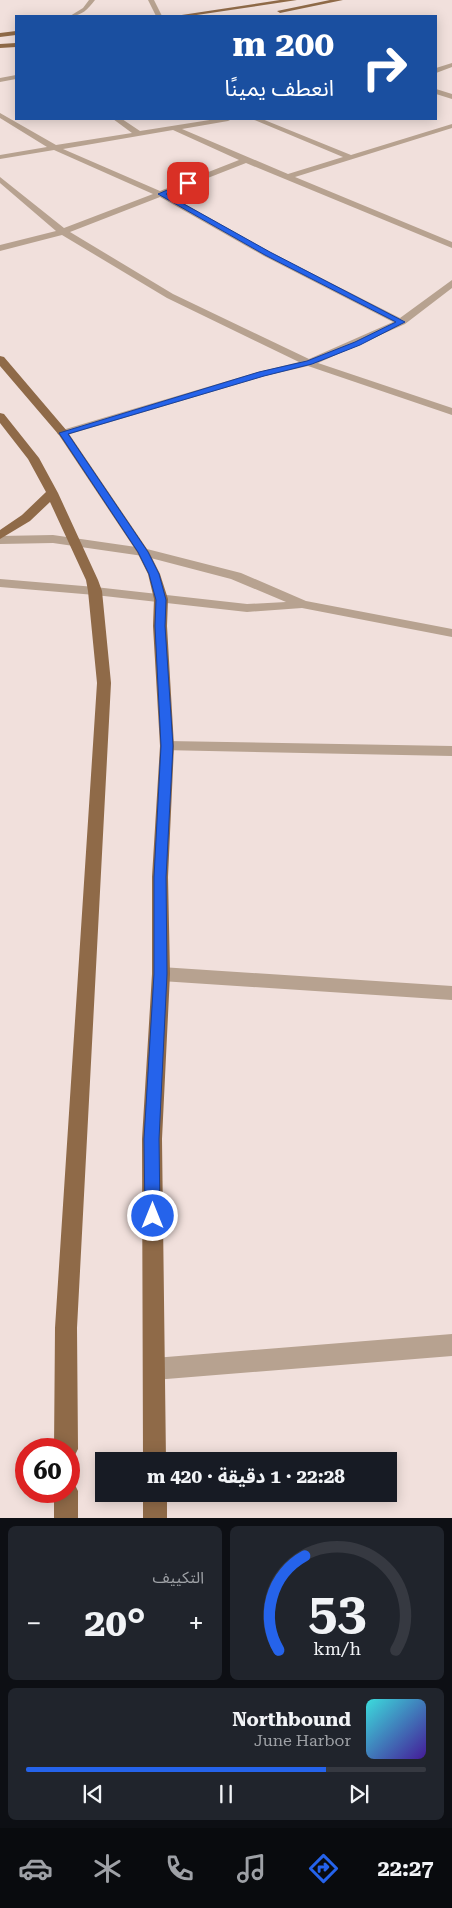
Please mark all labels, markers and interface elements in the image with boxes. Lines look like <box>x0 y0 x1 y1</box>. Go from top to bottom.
text: 200 m <box>233 24 334 65</box>
icon: right <box>352 35 417 100</box>
text: انعطف يمينًا <box>225 76 334 101</box>
pin <box>167 162 209 204</box>
icon: arrive <box>174 169 202 197</box>
position arrow <box>126 1189 178 1241</box>
speed limit sign: 60 <box>15 1438 80 1503</box>
text: 22:28 · 1 دقيقة · 420 m <box>147 1465 345 1488</box>
text: التكييف <box>152 1568 204 1587</box>
text: 53 <box>308 1581 366 1642</box>
text: 20° <box>84 1601 146 1645</box>
text: − <box>26 1607 42 1640</box>
text: + <box>188 1607 204 1640</box>
text: km/h <box>313 1638 361 1659</box>
text: Northbound <box>232 1708 351 1731</box>
text: June Harbor <box>254 1731 351 1750</box>
icon: previous <box>79 1780 107 1808</box>
icon: pause <box>212 1780 240 1808</box>
icon: next <box>345 1780 373 1808</box>
icon: car <box>18 1851 53 1886</box>
icon: climate <box>90 1851 125 1886</box>
icon: phone <box>162 1851 197 1886</box>
icon: music <box>234 1851 269 1886</box>
icon: directions <box>306 1851 341 1886</box>
text: 22:27 <box>377 1856 434 1881</box>

